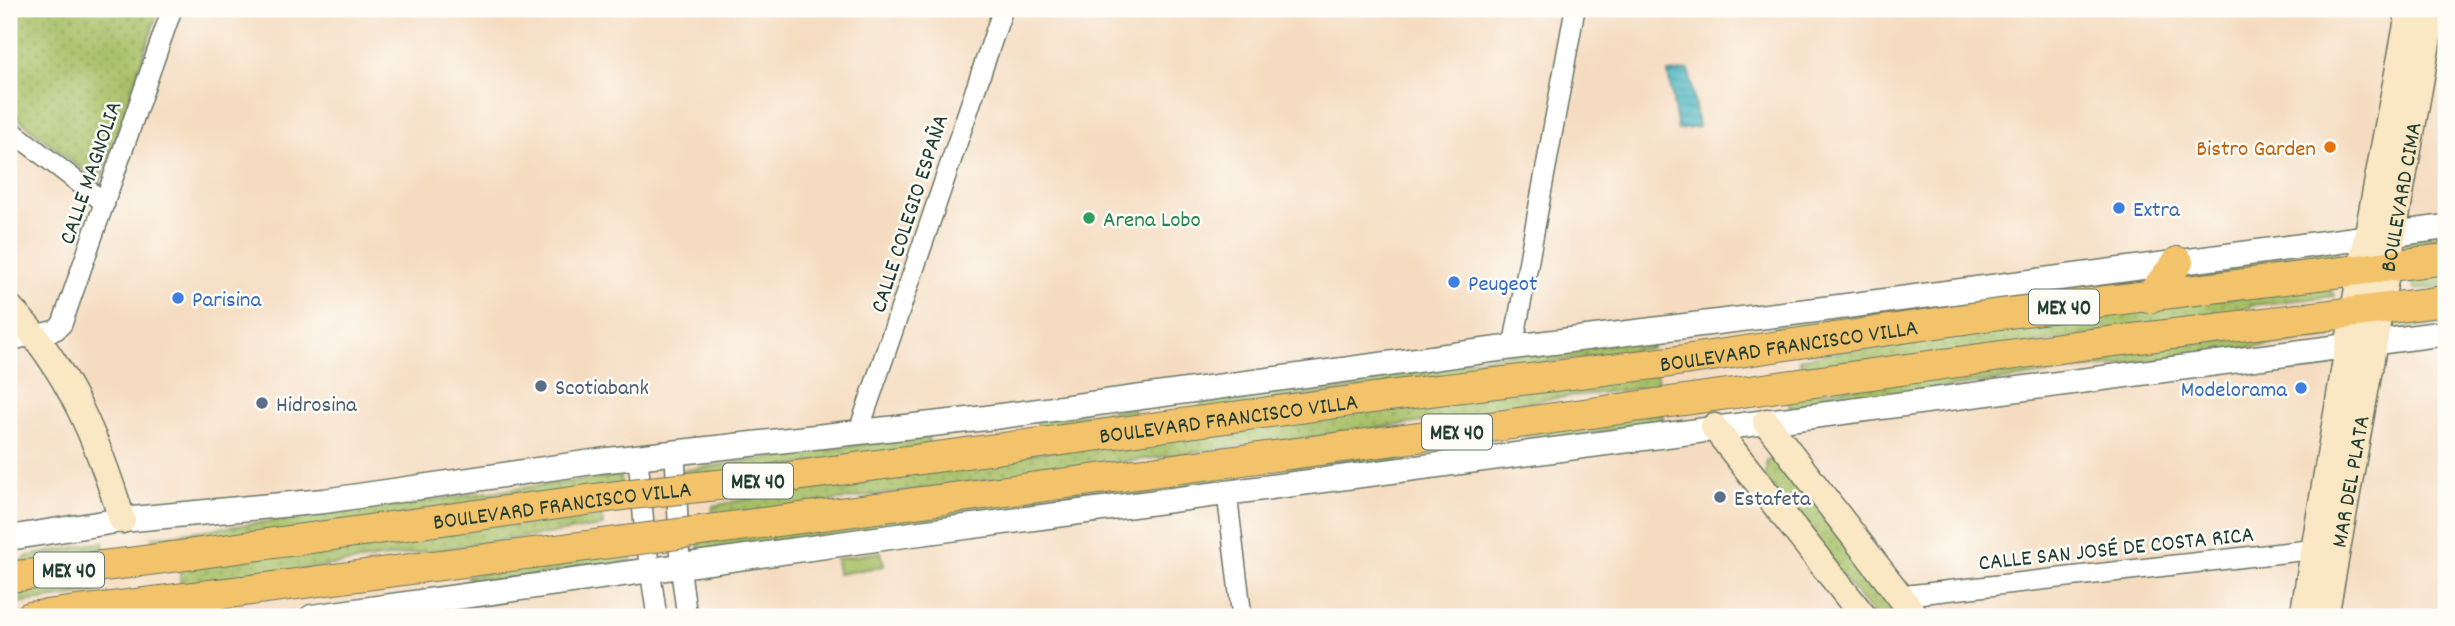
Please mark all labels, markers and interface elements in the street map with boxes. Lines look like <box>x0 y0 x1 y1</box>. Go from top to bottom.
street label: CALLE MAGNOLIA <box>52 97 132 249</box>
street label: CALLE COLEGIO ESPAÑA <box>864 111 959 318</box>
street label: BOULEVARD CIMA <box>2374 120 2433 275</box>
place label: Bistro Garden <box>2196 134 2316 167</box>
marker: Bistro Garden <box>2322 139 2338 155</box>
place label: Extra <box>2133 195 2181 228</box>
marker: Extra <box>2111 200 2127 216</box>
place label: Arena Lobo <box>1103 205 1201 238</box>
marker: Arena Lobo <box>1081 210 1097 226</box>
place label: Peugeot <box>1468 269 1537 302</box>
marker: Peugeot <box>1446 274 1462 290</box>
place label: Parisina <box>192 285 262 318</box>
marker: Parisina <box>170 290 186 306</box>
road number: MEX 40 <box>2029 290 2099 324</box>
street label: BOULEVARD FRANCISCO VILLA <box>1658 313 1921 383</box>
place label: Scotiabank <box>555 373 649 406</box>
place label: Modelorama <box>2181 375 2288 408</box>
marker: Scotiabank <box>533 378 549 394</box>
marker: Modelorama <box>2293 380 2309 396</box>
street label: BOULEVARD FRANCISCO VILLA <box>1097 387 1360 455</box>
place label: Hidrosina <box>276 390 358 423</box>
marker: Hidrosina <box>254 395 270 411</box>
street label: MAR DEL PLATA <box>2325 413 2381 550</box>
road number: MEX 40 <box>1422 414 1492 450</box>
road number: MEX 40 <box>723 463 793 498</box>
street label: BOULEVARD FRANCISCO VILLA <box>431 475 693 541</box>
place label: Estafeta <box>1734 484 1812 517</box>
marker: Estafeta <box>1712 489 1728 505</box>
street label: CALLE SAN JOSÉ DE COSTA RICA <box>1977 520 2256 581</box>
road number: MEX 40 <box>34 552 104 588</box>

